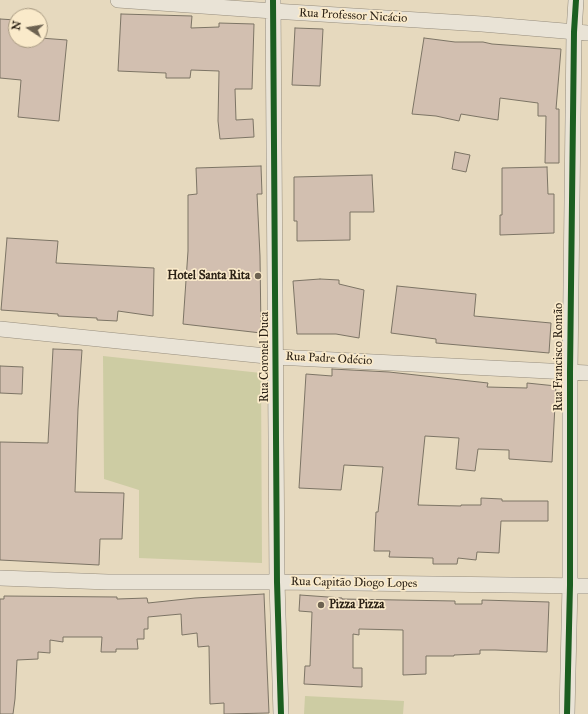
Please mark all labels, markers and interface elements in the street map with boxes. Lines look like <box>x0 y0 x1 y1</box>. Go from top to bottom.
street label: Rua Professor Nicácio <box>298 6 408 26</box>
north arrow <box>8 8 48 48</box>
text: N <box>9 20 24 32</box>
place label: Hotel Santa Rita <box>167 269 250 283</box>
marker: Hotel Santa Rita <box>253 271 263 281</box>
street label: Rua Francisco Romão <box>552 303 566 411</box>
street label: Rua Coronel Duca <box>258 312 272 402</box>
street label: Rua Padre Odécio <box>285 350 373 368</box>
street label: Rua Capitão Diogo Lopes <box>291 575 417 591</box>
place label: Pizza Pizza <box>329 598 384 612</box>
marker: Pizza Pizza <box>316 600 326 610</box>

